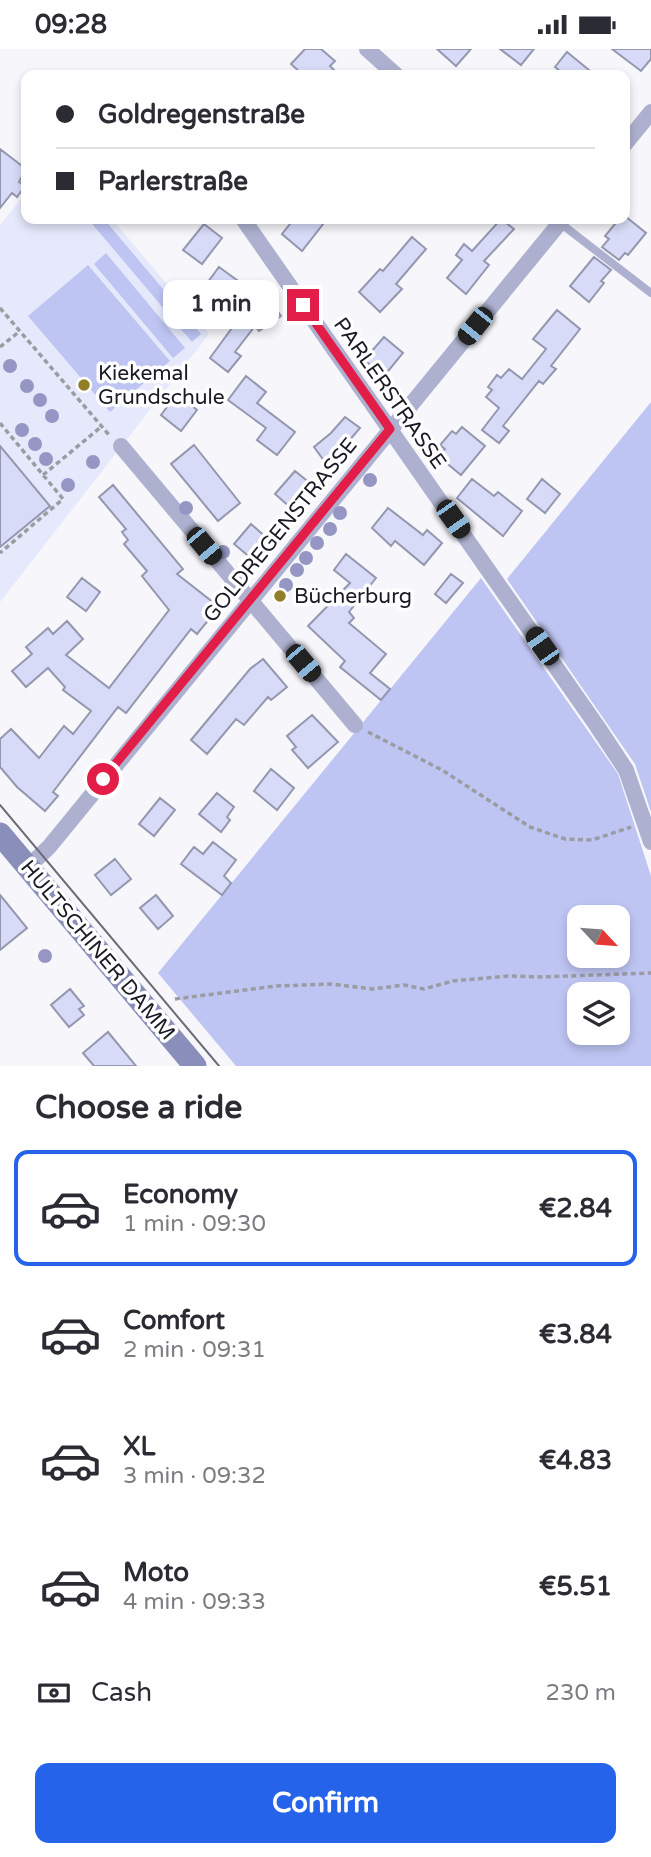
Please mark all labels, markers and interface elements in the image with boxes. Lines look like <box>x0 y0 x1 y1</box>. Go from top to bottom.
text: 09:28 <box>35 9 107 40</box>
text: Goldregenstraße <box>98 99 305 130</box>
text: Parlerstraße <box>98 166 248 197</box>
callout: 1 min <box>163 281 278 329</box>
route end <box>287 289 319 321</box>
text: 1 min <box>190 290 252 318</box>
car <box>454 303 497 349</box>
street label: PARLERSTRASSE <box>328 313 451 474</box>
place label: Kiekemal Grundschule <box>98 361 225 410</box>
marker: Kiekemal Grundschule <box>76 377 92 393</box>
street label: GOLDREGENSTRASSE <box>198 433 362 628</box>
car <box>433 496 474 542</box>
car <box>183 523 226 569</box>
place label: Bücherburg <box>294 584 412 609</box>
marker: Bücherburg <box>272 588 288 604</box>
car <box>522 623 563 669</box>
car <box>282 640 325 686</box>
route start <box>87 763 119 795</box>
street label: HULTSCHINER DAMM <box>15 855 180 1045</box>
north arrow <box>567 905 630 968</box>
map controls <box>567 905 630 1045</box>
button: layers <box>567 982 630 1045</box>
text: Choose a ride <box>35 1089 242 1127</box>
icon: car <box>39 1177 102 1240</box>
text: Economy <box>123 1179 238 1210</box>
text: €2.84 <box>539 1193 612 1224</box>
text: 1 min · 09:30 <box>123 1210 266 1238</box>
icon: car <box>39 1303 102 1366</box>
text: Comfort <box>123 1305 225 1336</box>
text: €3.84 <box>539 1319 612 1350</box>
text: 2 min · 09:31 <box>123 1336 266 1364</box>
icon: car <box>39 1429 102 1492</box>
text: XL <box>123 1431 155 1462</box>
text: €4.83 <box>539 1445 612 1476</box>
text: 3 min · 09:32 <box>123 1462 266 1490</box>
icon: car <box>39 1555 102 1618</box>
text: Moto <box>123 1557 189 1588</box>
text: €5.51 <box>539 1571 612 1602</box>
text: 4 min · 09:33 <box>123 1588 266 1616</box>
icon: cash <box>35 1674 73 1712</box>
text: Cash <box>91 1677 152 1708</box>
text: 230 m <box>546 1679 616 1707</box>
button: Confirm <box>35 1763 616 1843</box>

